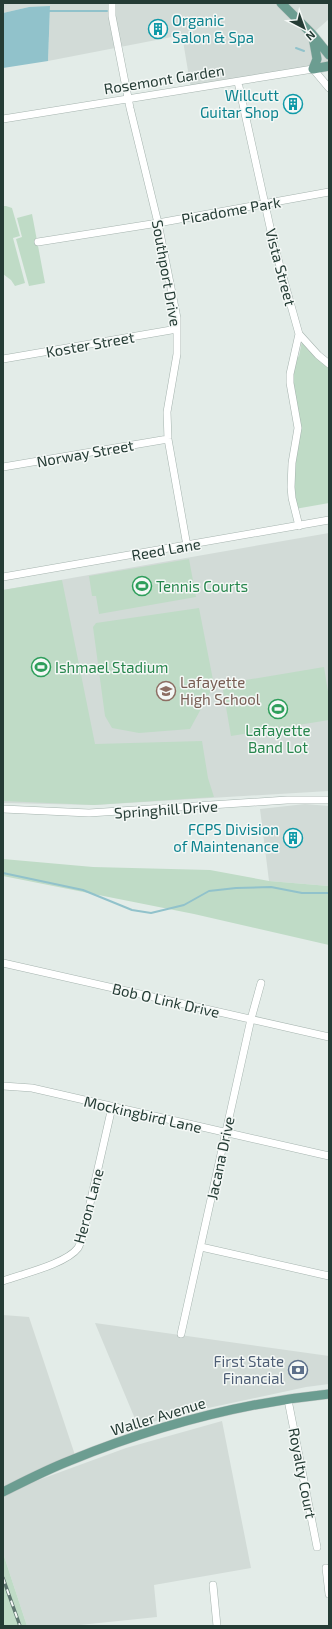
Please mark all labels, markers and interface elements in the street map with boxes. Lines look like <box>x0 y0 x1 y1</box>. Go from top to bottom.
north arrow <box>284 8 324 48</box>
place label: Organic Salon & Spa <box>172 11 254 46</box>
building icon: Organic Salon & Spa <box>147 18 169 40</box>
text: N <box>304 28 318 43</box>
street label: Rosemont Garden <box>102 61 226 97</box>
place label: Willcutt Guitar Shop <box>200 86 279 121</box>
building icon: Willcutt Guitar Shop <box>282 93 304 115</box>
street label: Picadome Park <box>180 192 282 228</box>
street label: Southport Drive <box>149 218 185 328</box>
street label: Vista Street <box>262 226 300 308</box>
street label: Koster Street <box>44 327 136 361</box>
street label: Norway Street <box>35 436 135 470</box>
street label: Reed Lane <box>130 534 202 564</box>
sports icon: Tennis Courts <box>131 575 153 597</box>
place label: Tennis Courts <box>156 577 248 595</box>
sports icon: Ishmael Stadium <box>30 656 52 678</box>
place label: Ishmael Stadium <box>55 658 168 676</box>
place label: Lafayette High School <box>180 673 261 708</box>
school or university icon: Lafayette High School <box>155 680 177 702</box>
sports icon: Lafayette Band Lot <box>267 698 289 720</box>
place label: Lafayette Band Lot <box>245 721 311 756</box>
street label: Springhill Drive <box>114 796 218 822</box>
place label: FCPS Division of Maintenance <box>173 820 279 855</box>
building icon: FCPS Division of Maintenance <box>282 827 304 849</box>
street label: Bob O Link Drive <box>111 979 221 1021</box>
street label: Mockingbird Lane <box>82 1092 204 1136</box>
street label: Jacana Drive <box>202 1115 238 1201</box>
street label: Heron Lane <box>69 1166 107 1246</box>
place label: First State Financial <box>213 1352 285 1387</box>
bank icon: First State Financial <box>287 1359 309 1381</box>
street label: Waller Avenue <box>108 1393 208 1439</box>
street label: Royalty Court <box>285 1426 321 1520</box>

